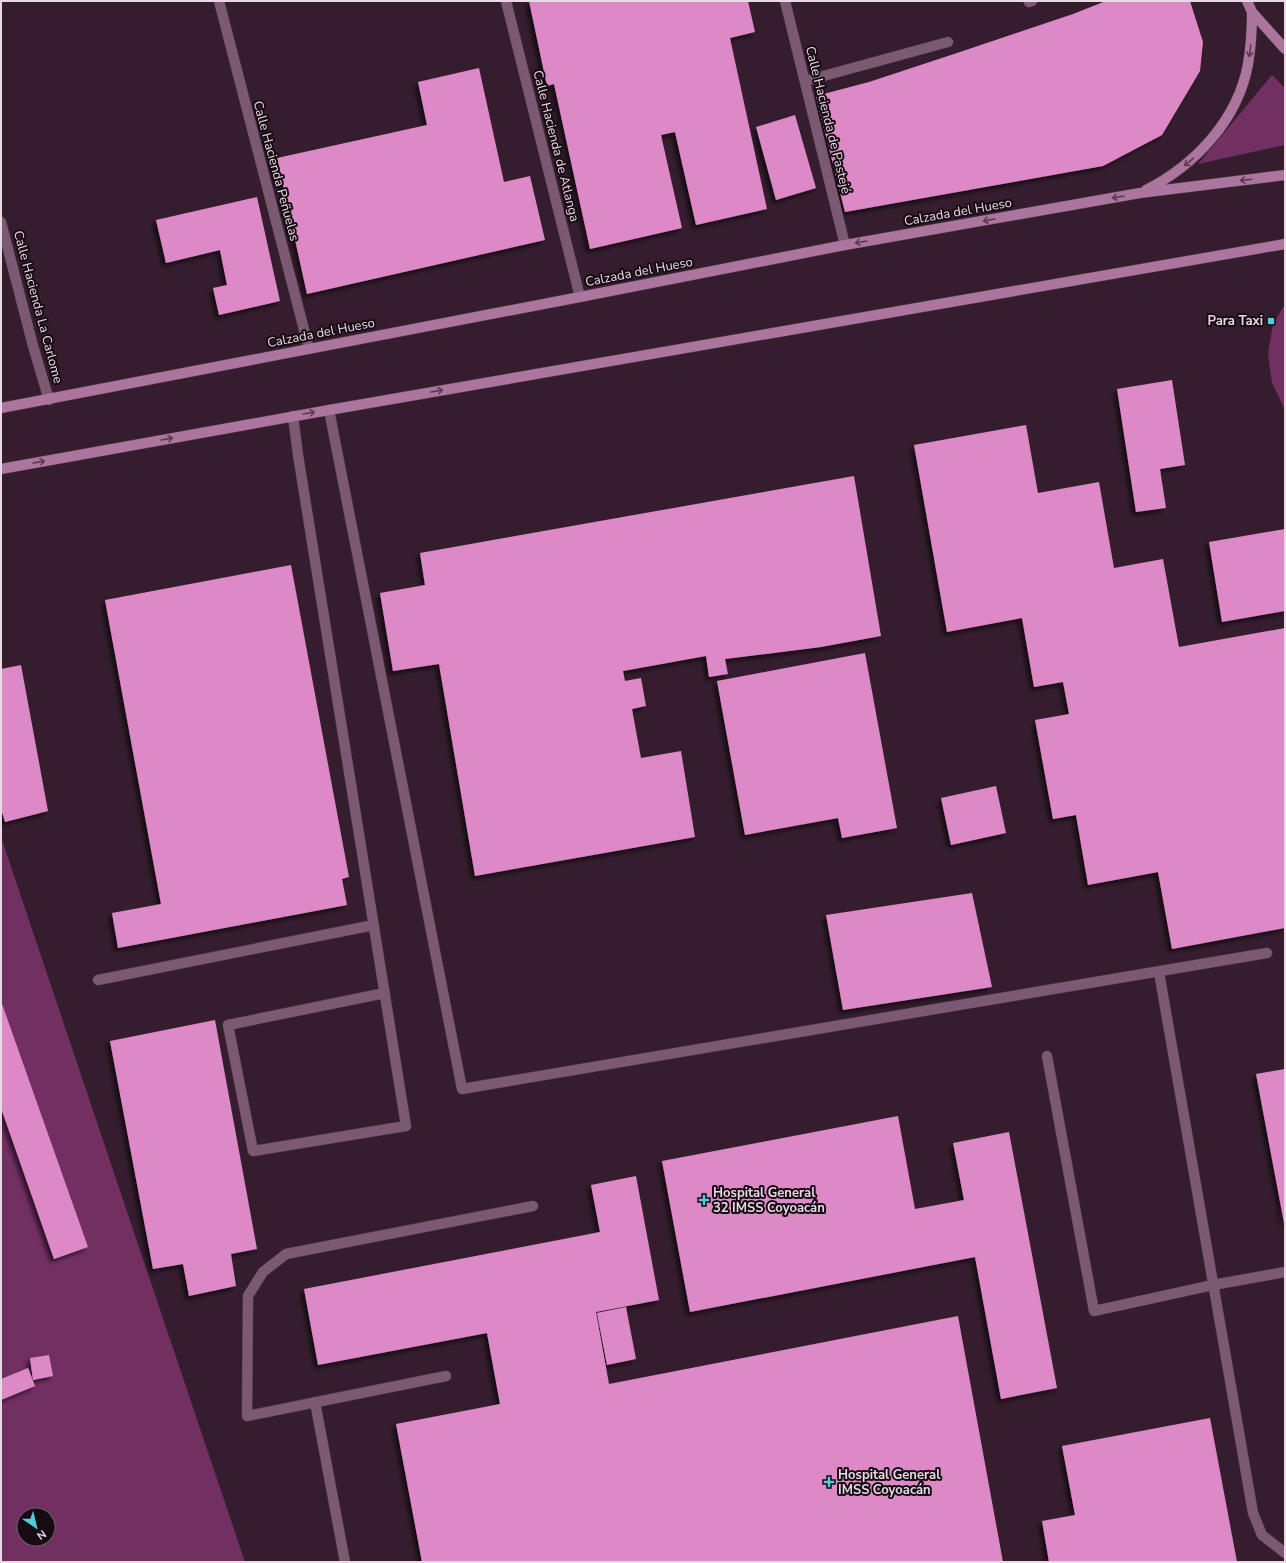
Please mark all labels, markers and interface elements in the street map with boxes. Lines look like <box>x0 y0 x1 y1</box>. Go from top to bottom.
street label: Calle Hacienda de Pastejé <box>801 44 855 196</box>
one-way arrow <box>1246 44 1254 57</box>
street label: Calle Hacienda de Atlanga <box>528 68 584 224</box>
street label: Calle Hacienda Peñuelas <box>249 99 303 243</box>
one-way arrow <box>1183 158 1194 167</box>
one-way arrow <box>1240 176 1253 184</box>
street label: Calzada del Hueso <box>903 194 1013 230</box>
one-way arrow <box>1111 194 1124 202</box>
one-way arrow <box>983 216 996 224</box>
street label: Calle Hacienda La Carlome <box>9 229 67 386</box>
one-way arrow <box>855 238 868 246</box>
street label: Calzada del Hueso <box>584 253 694 291</box>
place label: Para Taxi <box>1207 312 1263 330</box>
street label: Calzada del Hueso <box>266 314 376 352</box>
marker: Para Taxi <box>1266 316 1276 326</box>
one-way arrow <box>430 387 443 395</box>
one-way arrow <box>302 409 315 417</box>
one-way arrow <box>160 435 173 443</box>
one-way arrow <box>32 458 45 466</box>
place label: Hospital General 32 IMSS Coyoacán <box>713 1184 825 1217</box>
marker: Hospital General 32 IMSS Coyoacán <box>698 1194 710 1206</box>
place label: Hospital General IMSS Coyoacán <box>838 1466 941 1499</box>
marker: Hospital General IMSS Coyoacán <box>823 1476 835 1488</box>
north arrow <box>16 1507 56 1547</box>
text: N <box>34 1526 49 1543</box>

